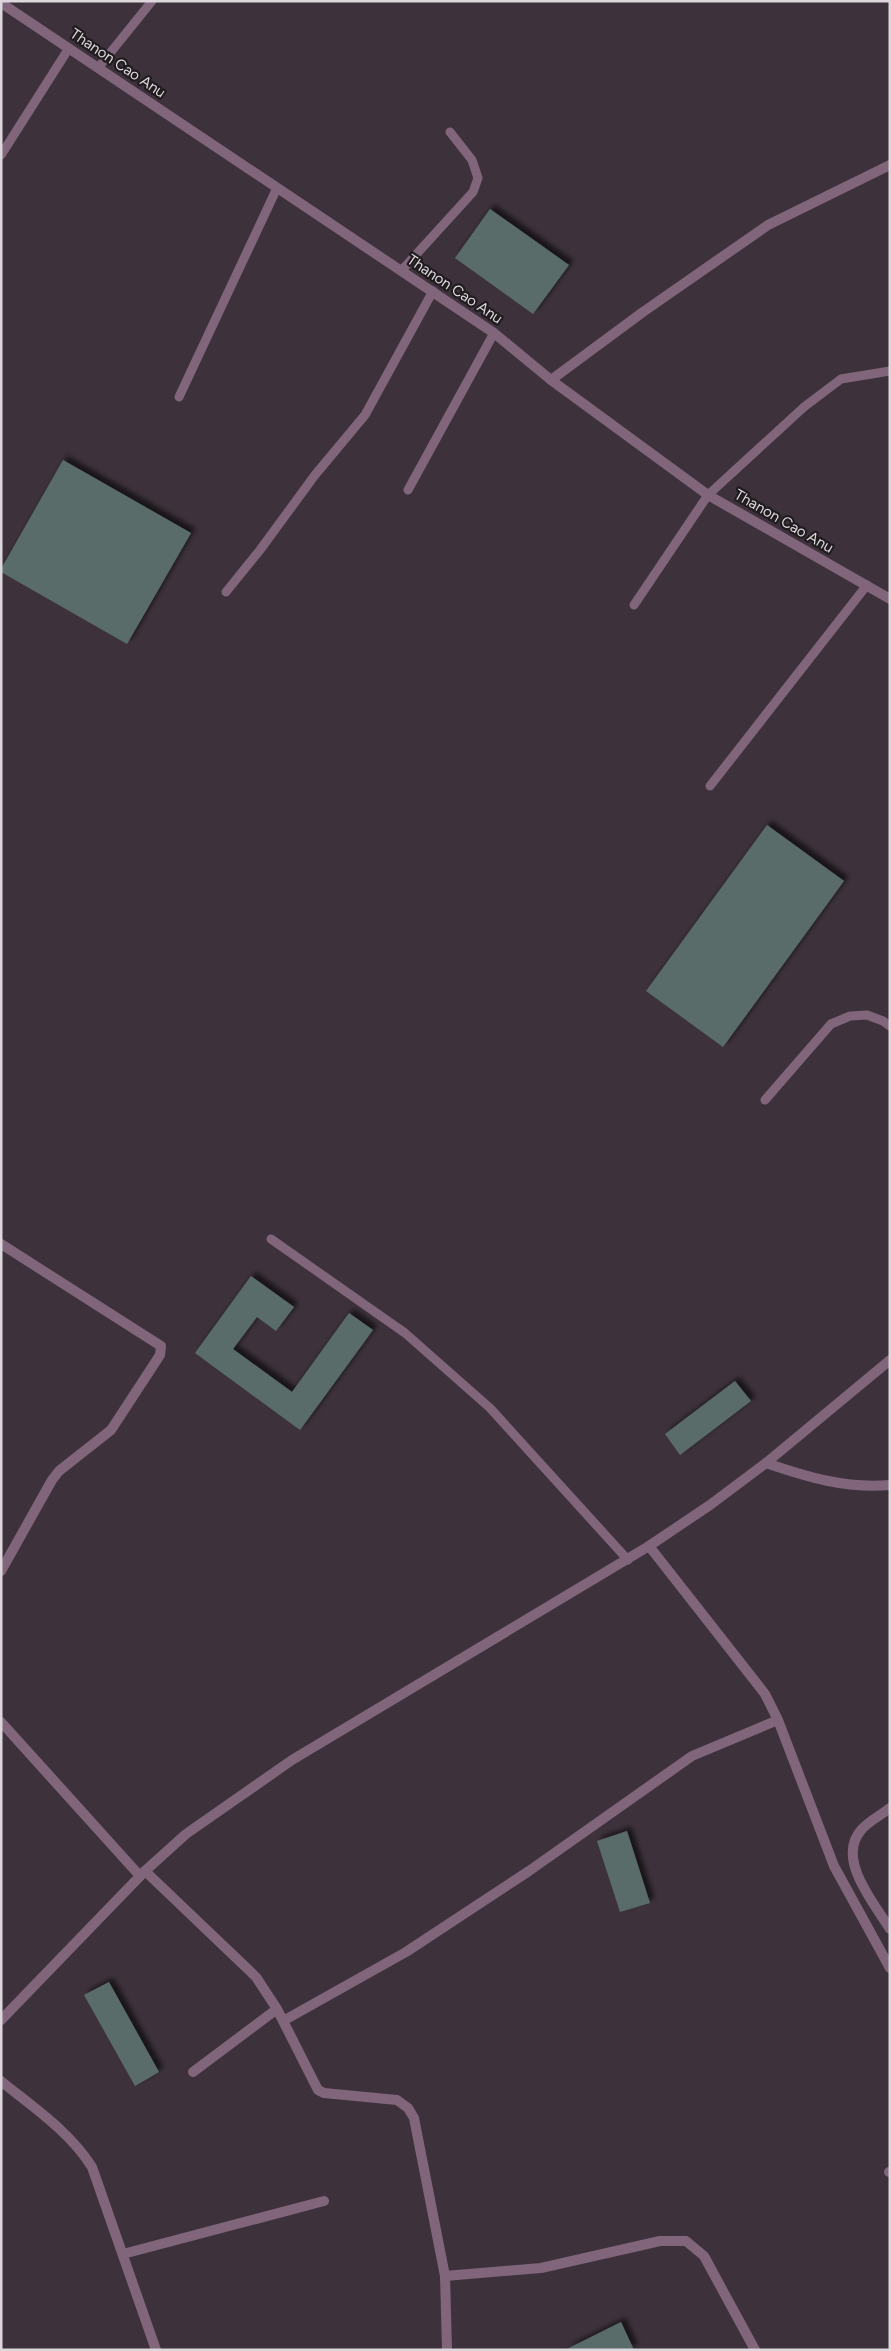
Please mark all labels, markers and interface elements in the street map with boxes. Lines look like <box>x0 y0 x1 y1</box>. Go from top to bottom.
street label: Thanon Cao Anu <box>67 24 169 102</box>
street label: Thanon Cao Anu <box>404 250 506 328</box>
street label: Thanon Cao Anu <box>731 485 837 557</box>

